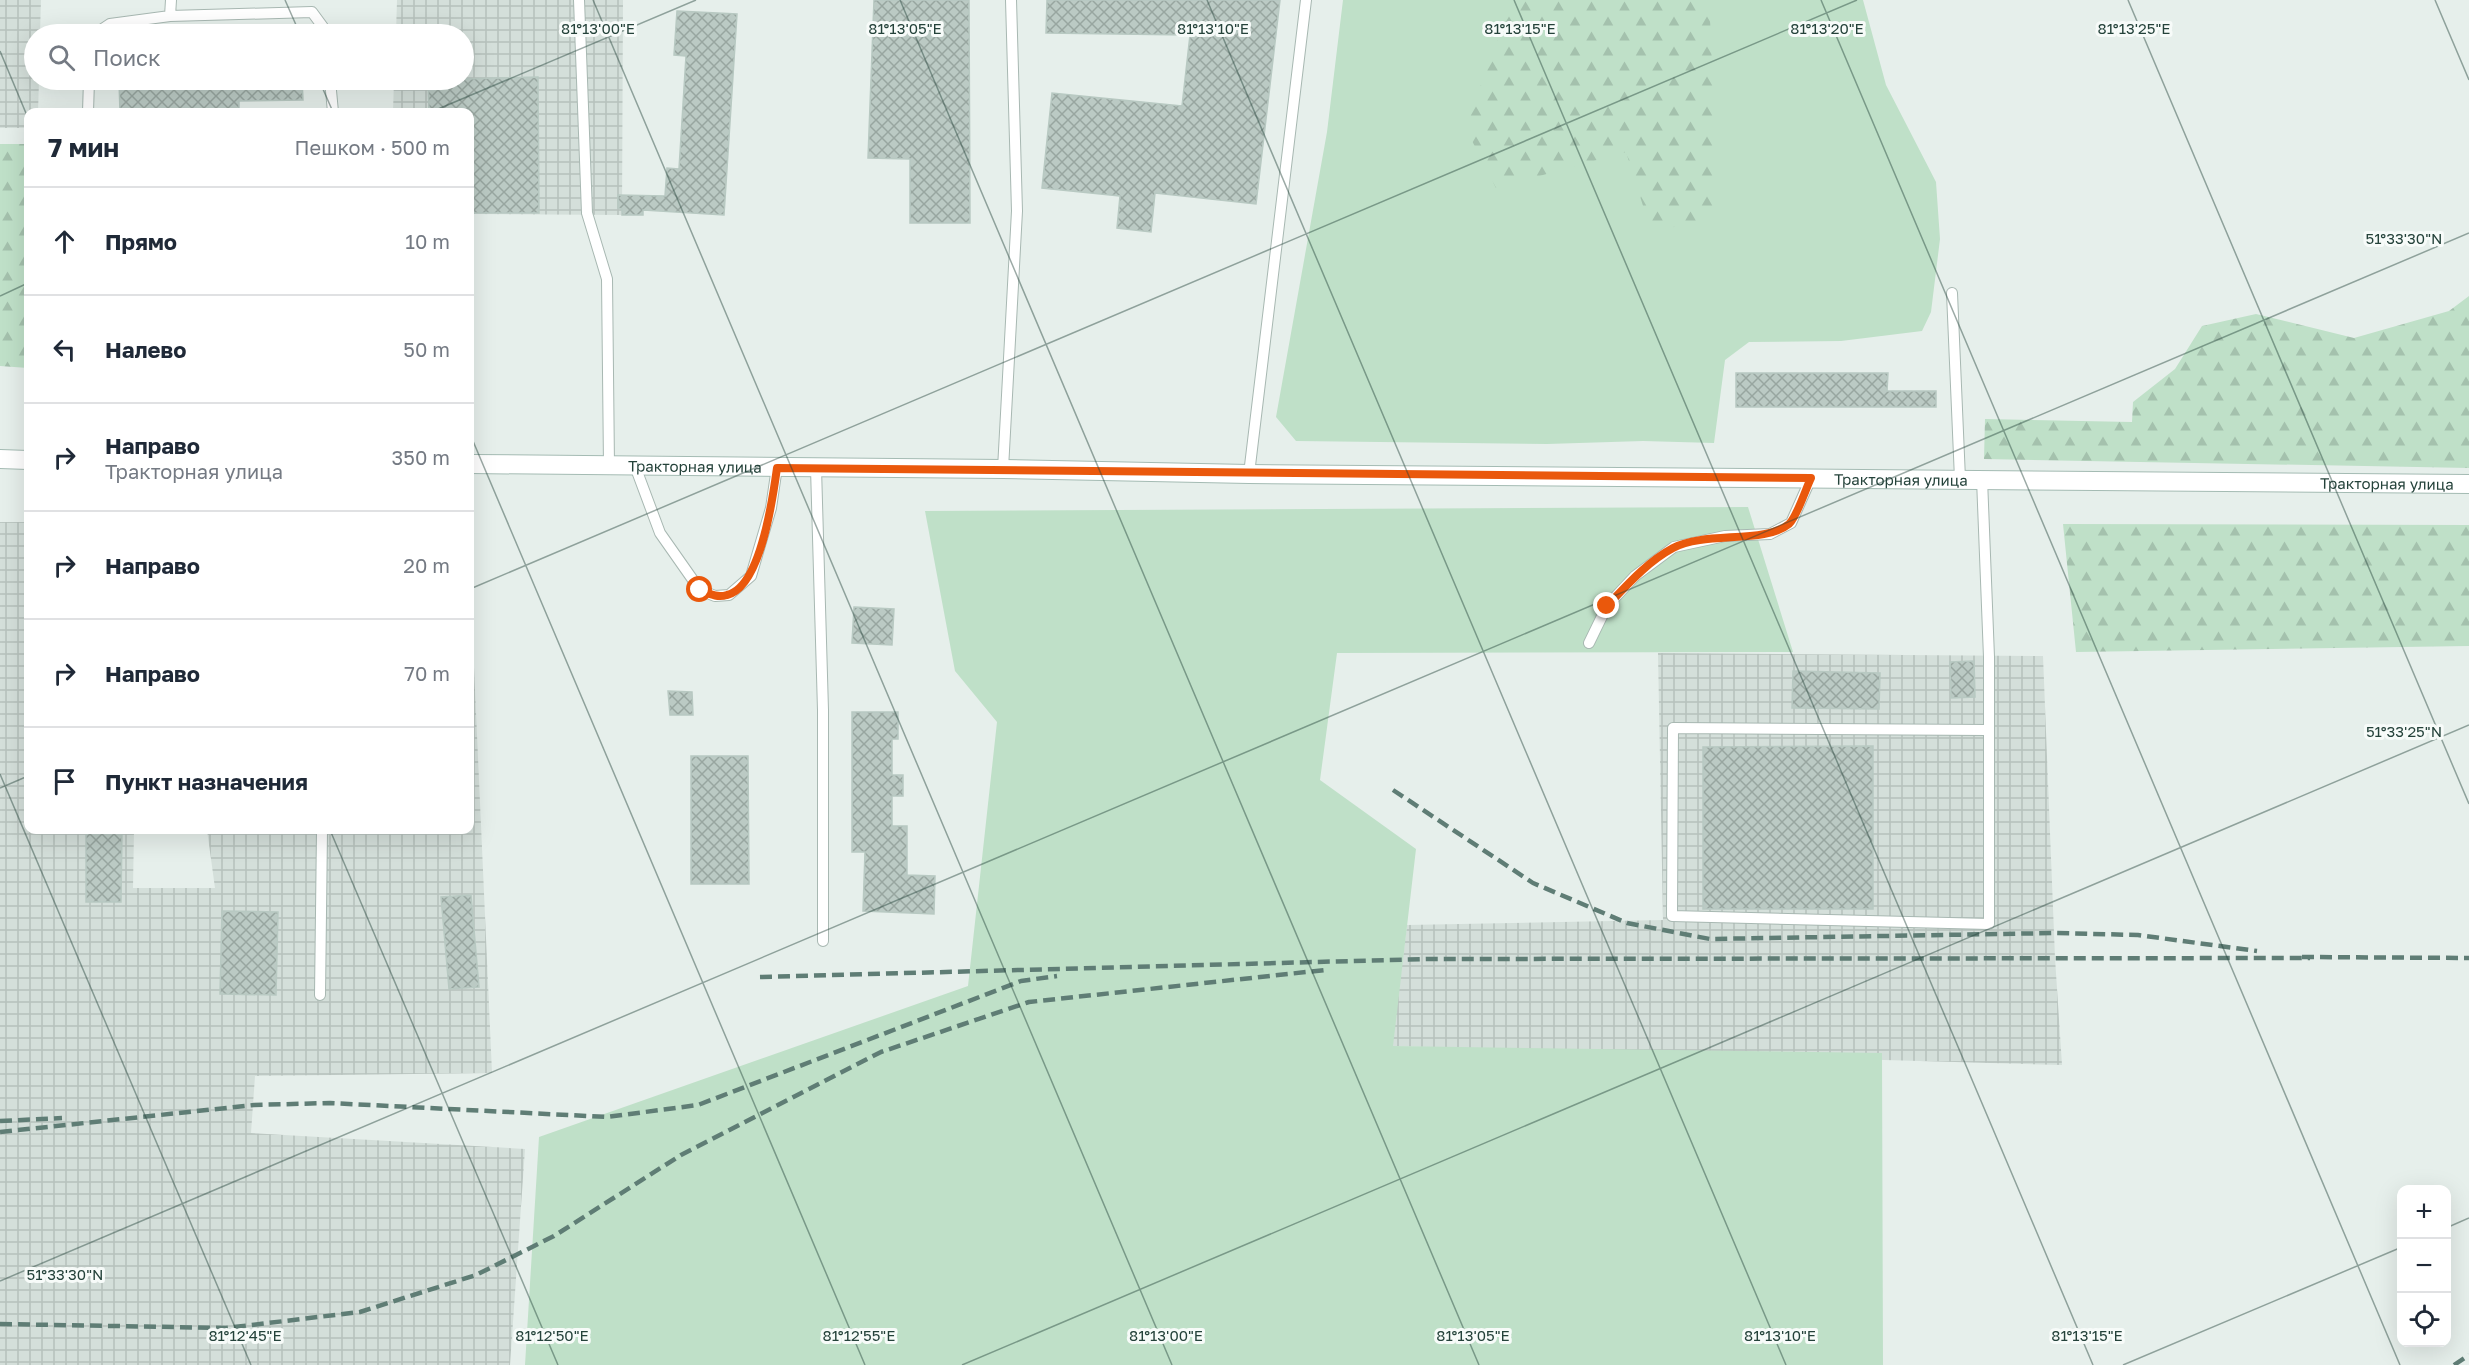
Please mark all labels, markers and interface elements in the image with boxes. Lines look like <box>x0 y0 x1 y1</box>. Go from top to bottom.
text: 81°13'00"E <box>561 19 635 37</box>
text: 81°13'05"E <box>868 19 942 37</box>
text: 81°13'10"E <box>1177 19 1249 37</box>
text: 81°13'15"E <box>1484 19 1556 37</box>
text: 81°13'20"E <box>1790 19 1864 37</box>
text: 81°13'25"E <box>2098 19 2170 37</box>
search box <box>24 24 474 90</box>
icon: search <box>45 41 78 74</box>
text: Поиск <box>93 44 161 71</box>
text: 7 мин <box>48 132 119 163</box>
text: Пешком · 500 m <box>295 135 450 159</box>
icon: ahead <box>48 225 81 258</box>
text: Прямо <box>105 228 177 255</box>
text: 10 m <box>405 229 450 253</box>
text: 51°33'30"N <box>2366 229 2442 247</box>
icon: left <box>48 333 81 366</box>
text: Налево <box>105 336 187 363</box>
text: 50 m <box>403 337 450 361</box>
text: Направо <box>105 432 200 459</box>
icon: right <box>48 441 81 474</box>
text: 350 m <box>392 445 450 469</box>
street label: Тракторная улица <box>628 456 762 476</box>
text: Тракторная улица <box>105 459 283 483</box>
street label: Тракторная улица <box>1834 470 1968 489</box>
street label: Тракторная улица <box>2320 474 2454 493</box>
icon: right <box>48 549 81 582</box>
text: Направо <box>105 552 200 579</box>
text: 20 m <box>403 553 450 577</box>
route start <box>686 576 712 602</box>
route end <box>1593 592 1619 618</box>
icon: right <box>48 657 81 690</box>
text: Направо <box>105 660 200 687</box>
text: 70 m <box>404 661 450 685</box>
text: 51°33'25"N <box>2366 722 2442 740</box>
icon: arrive <box>48 765 81 798</box>
text: Пункт назначения <box>105 768 308 795</box>
map controls <box>2397 1185 2451 1347</box>
button: + <box>2397 1185 2451 1239</box>
button: − <box>2397 1239 2451 1293</box>
text: 51°33'30"N <box>27 1265 103 1283</box>
button: locate <box>2397 1293 2451 1347</box>
text: 81°12'45"E <box>208 1326 282 1344</box>
text: 81°12'50"E <box>515 1326 589 1344</box>
text: 81°12'55"E <box>823 1326 895 1344</box>
text: 81°13'00"E <box>1129 1326 1203 1344</box>
text: 81°13'05"E <box>1436 1326 1510 1344</box>
text: 81°13'10"E <box>1744 1326 1816 1344</box>
text: 81°13'15"E <box>2051 1326 2123 1344</box>

